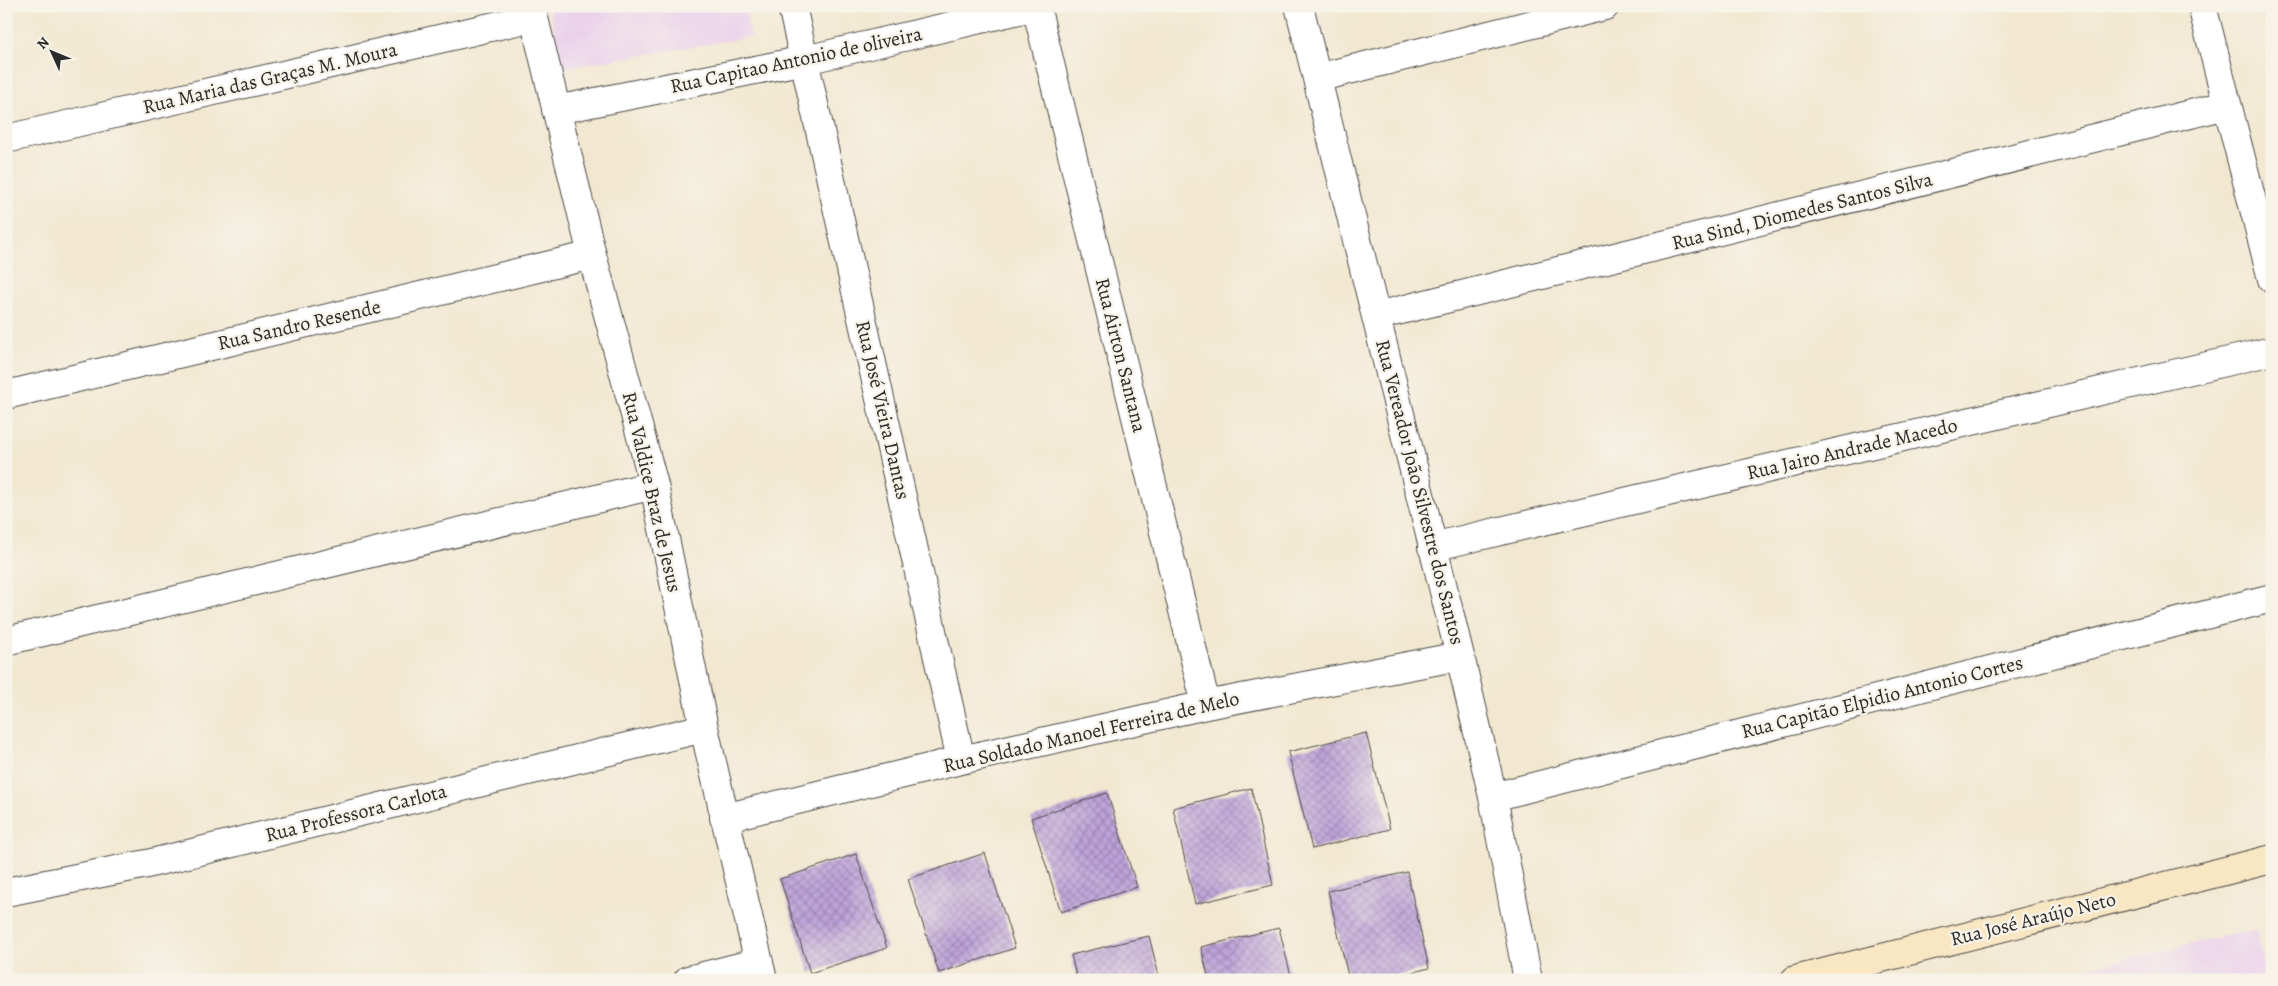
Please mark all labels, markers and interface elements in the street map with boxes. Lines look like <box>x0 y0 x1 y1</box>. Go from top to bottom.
street label: Rua Capitao Antonio de oliveira <box>667 20 925 100</box>
north arrow <box>28 28 78 78</box>
text: N <box>33 33 53 54</box>
street label: Rua Maria das Graças M. Moura <box>140 35 401 120</box>
street label: Rua Sind, Diomedes Santos Silva <box>1669 165 1936 256</box>
street label: Rua Airton Santana <box>1089 275 1153 436</box>
street label: Rua Sandro Resende <box>215 293 383 357</box>
street label: Rua José Vieira Dantas <box>849 318 917 502</box>
street label: Rua Vereador João Silvestre dos Santos <box>1369 337 1471 647</box>
street label: Rua Valdice Braz de Jesus <box>616 389 688 595</box>
street label: Rua Jairo Andrade Macedo <box>1744 412 1960 486</box>
street label: Rua Capitão Elpidio Antonio Cortes <box>1738 649 2026 745</box>
street label: Rua Soldado Manoel Ferreira de Melo <box>940 685 1242 779</box>
street label: Rua Professora Carlota <box>262 777 450 849</box>
street label: Rua José Araújo Neto <box>1947 885 2119 953</box>

